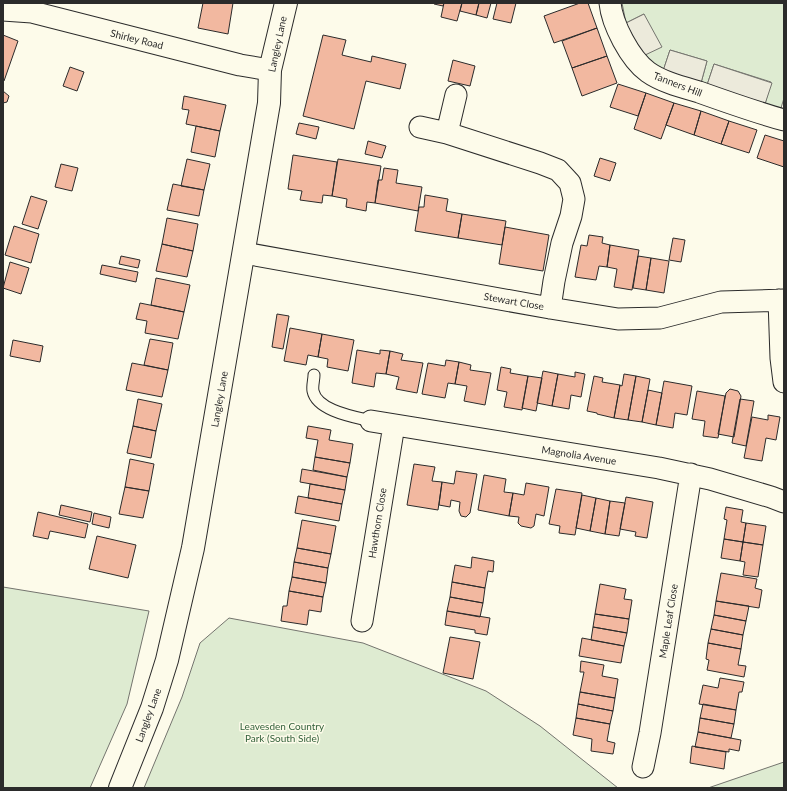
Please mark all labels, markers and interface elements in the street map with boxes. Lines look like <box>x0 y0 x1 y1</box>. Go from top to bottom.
street label: Langley Lane <box>265 15 289 73</box>
street label: Shirley Road <box>109 27 165 51</box>
street label: Tanners Hill <box>652 69 704 99</box>
street label: Stewart Close <box>483 290 545 312</box>
street label: Langley Lane <box>208 370 230 428</box>
street label: Magnolia Avenue <box>541 443 617 467</box>
street label: Hawthorn Close <box>366 487 388 559</box>
street label: Maple Leaf Close <box>656 583 680 659</box>
street label: Langley Lane <box>133 686 163 744</box>
park label: Leavesden Country Park (South Side) <box>240 720 325 744</box>

